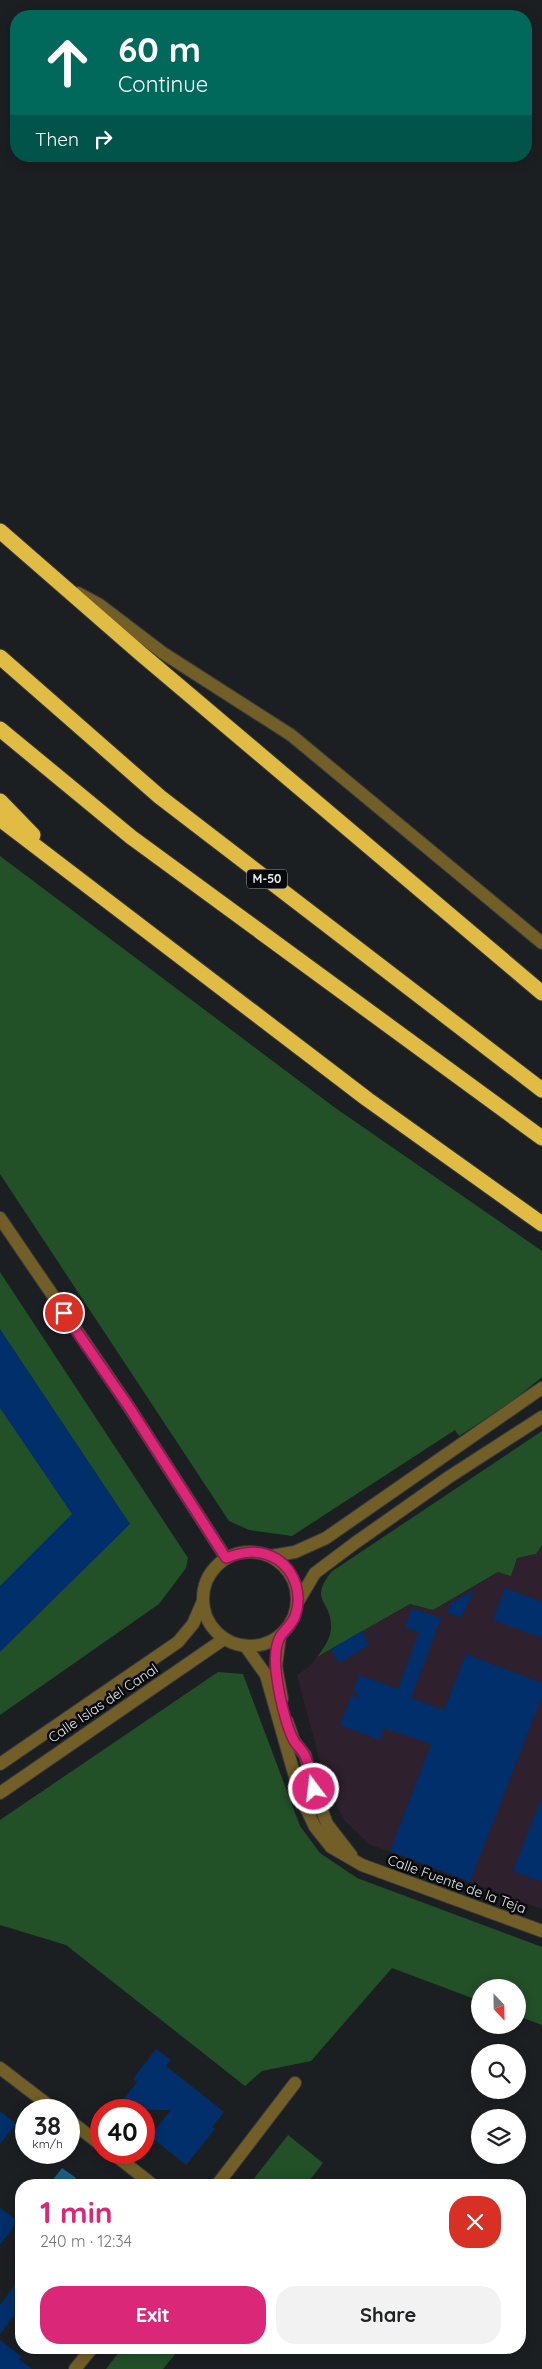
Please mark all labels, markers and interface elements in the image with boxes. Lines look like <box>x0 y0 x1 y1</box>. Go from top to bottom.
text: 60 m <box>118 27 201 71</box>
icon: ahead <box>35 30 100 95</box>
text: Continue <box>118 70 208 98</box>
icon: right <box>89 125 117 153</box>
text: Then <box>35 127 79 151</box>
road number: M-50 <box>247 870 287 889</box>
pin <box>43 1292 85 1334</box>
icon: arrive <box>50 1299 78 1327</box>
street label: Calle Islas del Canal <box>45 1660 161 1746</box>
position arrow <box>287 1762 339 1814</box>
street label: Calle Fuente de la Teja <box>385 1850 529 1918</box>
north arrow <box>471 1979 526 2034</box>
map controls <box>471 1979 526 2164</box>
button: search <box>471 2044 526 2099</box>
speed limit sign: 40 <box>90 2099 155 2164</box>
button: layers <box>471 2109 526 2164</box>
text: 38 <box>34 2110 61 2141</box>
text: km/h <box>32 2136 63 2151</box>
text: 1 min <box>40 2193 113 2231</box>
button: close <box>449 2196 501 2248</box>
text: 240 m · 12:34 <box>40 2231 132 2251</box>
button: Exit <box>40 2286 266 2344</box>
button: Share <box>276 2286 501 2344</box>

